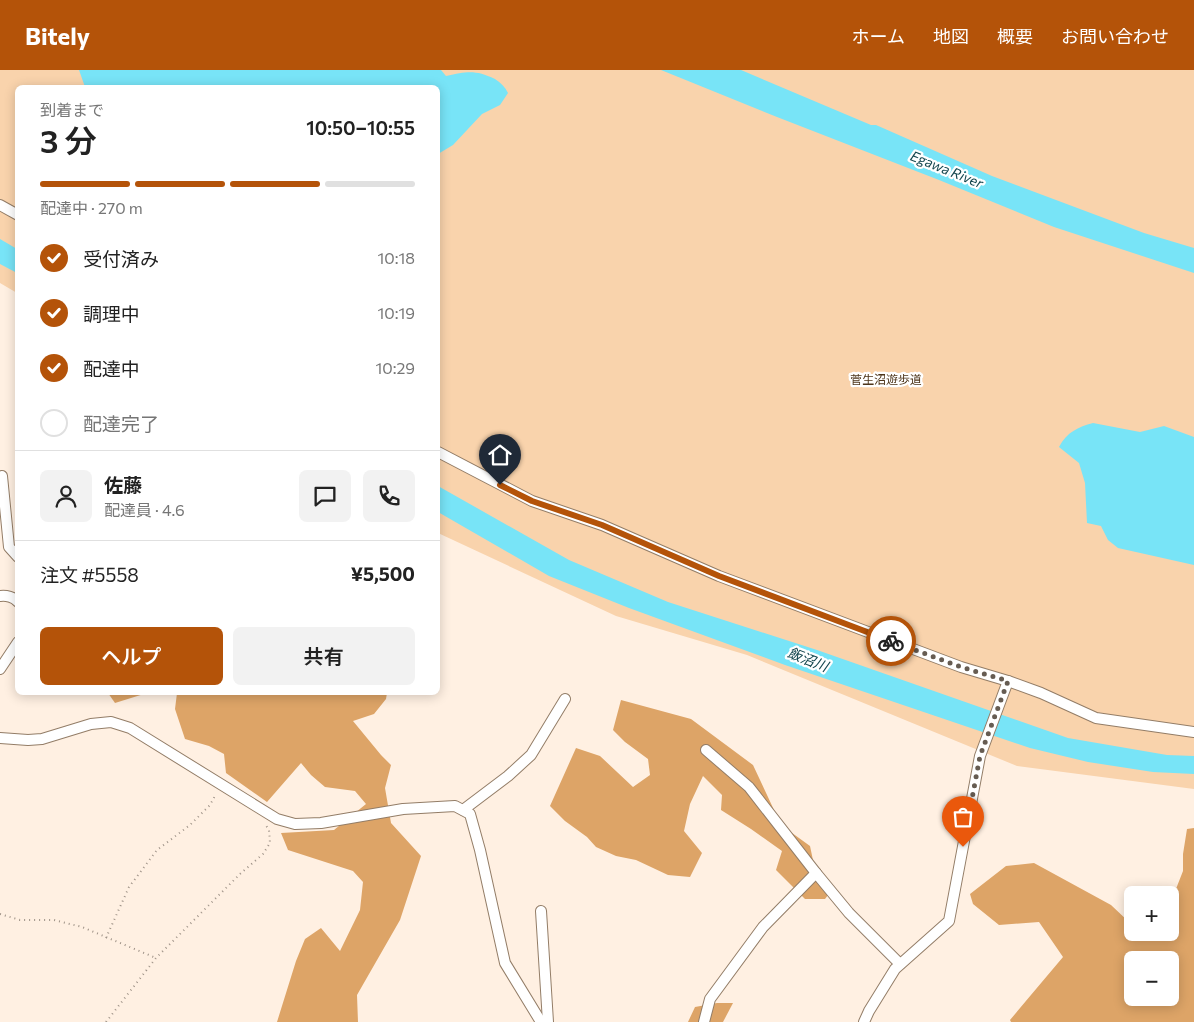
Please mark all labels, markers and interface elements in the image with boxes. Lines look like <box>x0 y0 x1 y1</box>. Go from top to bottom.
text: Bitely <box>25 21 90 50</box>
text: ホーム <box>852 25 905 47</box>
text: 地図 <box>933 25 969 47</box>
text: 概要 <box>997 25 1033 47</box>
text: お問い合わせ <box>1061 25 1169 47</box>
text: 到着まで <box>40 100 104 119</box>
text: 10:50–10:55 <box>306 116 415 139</box>
text: 3 分 <box>40 120 97 160</box>
water label: Egawa River <box>908 147 986 191</box>
text: 配達中 · 270 m <box>40 198 143 217</box>
icon: check <box>40 244 68 272</box>
text: 受付済み <box>83 247 159 270</box>
text: 10:18 <box>377 248 415 267</box>
icon: check <box>40 299 68 327</box>
text: 調理中 <box>83 302 140 325</box>
text: 10:19 <box>377 303 415 322</box>
icon: check <box>40 354 68 382</box>
text: 配達中 <box>83 357 140 380</box>
text: 10:29 <box>375 358 415 377</box>
park label: 菅生沼遊歩道 <box>850 372 922 386</box>
text: 配達完了 <box>83 412 159 435</box>
pin <box>479 434 521 485</box>
icon: home <box>486 441 514 469</box>
button: person <box>40 470 92 522</box>
button: chat <box>299 470 351 522</box>
button: phone <box>363 470 415 522</box>
text: 佐藤 <box>104 473 142 496</box>
text: 配達員 · 4.6 <box>104 500 185 519</box>
text: ¥5,500 <box>351 562 415 585</box>
text: 注文 #5558 <box>40 563 139 586</box>
courier <box>866 616 916 666</box>
button: ヘルプ <box>40 627 223 685</box>
button: 共有 <box>233 627 415 685</box>
icon: bike <box>877 627 905 655</box>
water label: 飯沼川 <box>785 644 833 675</box>
pin <box>942 796 984 847</box>
icon: bag <box>949 803 977 831</box>
map controls <box>1124 886 1179 1006</box>
button: + <box>1124 886 1179 941</box>
button: − <box>1124 951 1179 1006</box>

